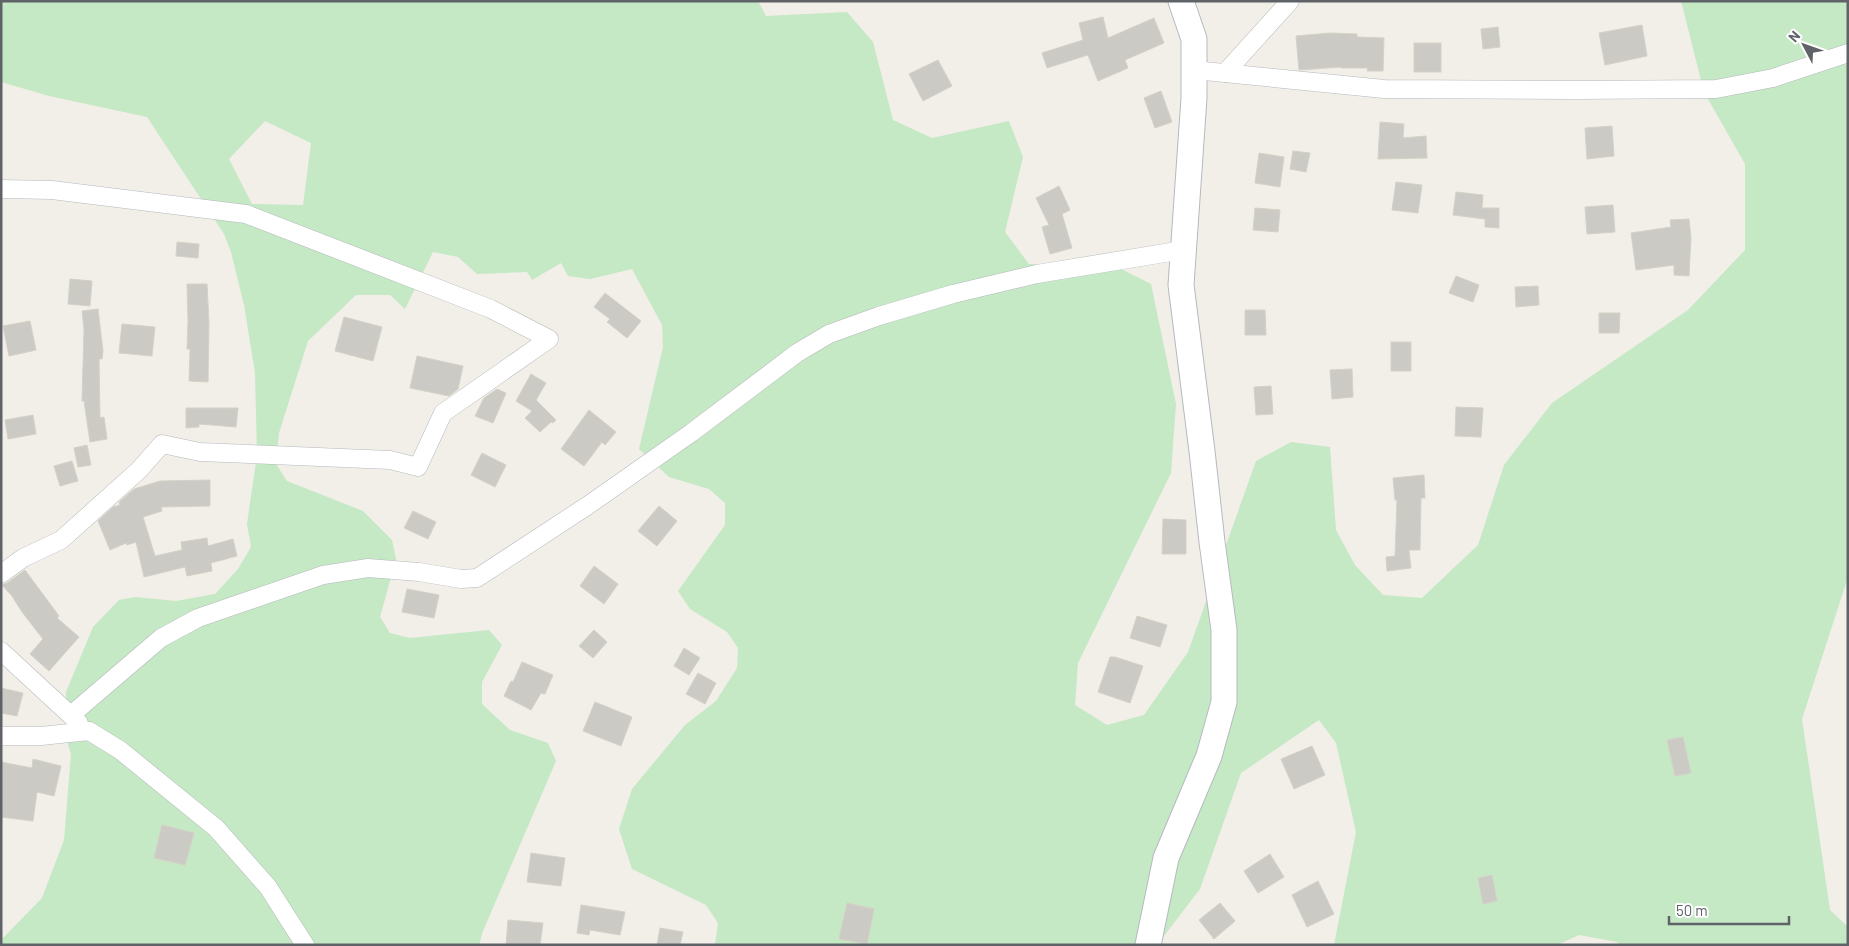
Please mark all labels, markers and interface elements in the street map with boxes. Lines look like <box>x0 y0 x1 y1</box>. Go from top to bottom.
north arrow <box>1779 20 1829 70</box>
text: N <box>1784 27 1803 45</box>
scale bar <box>1669 894 1789 926</box>
text: 50 m <box>1676 901 1708 919</box>

